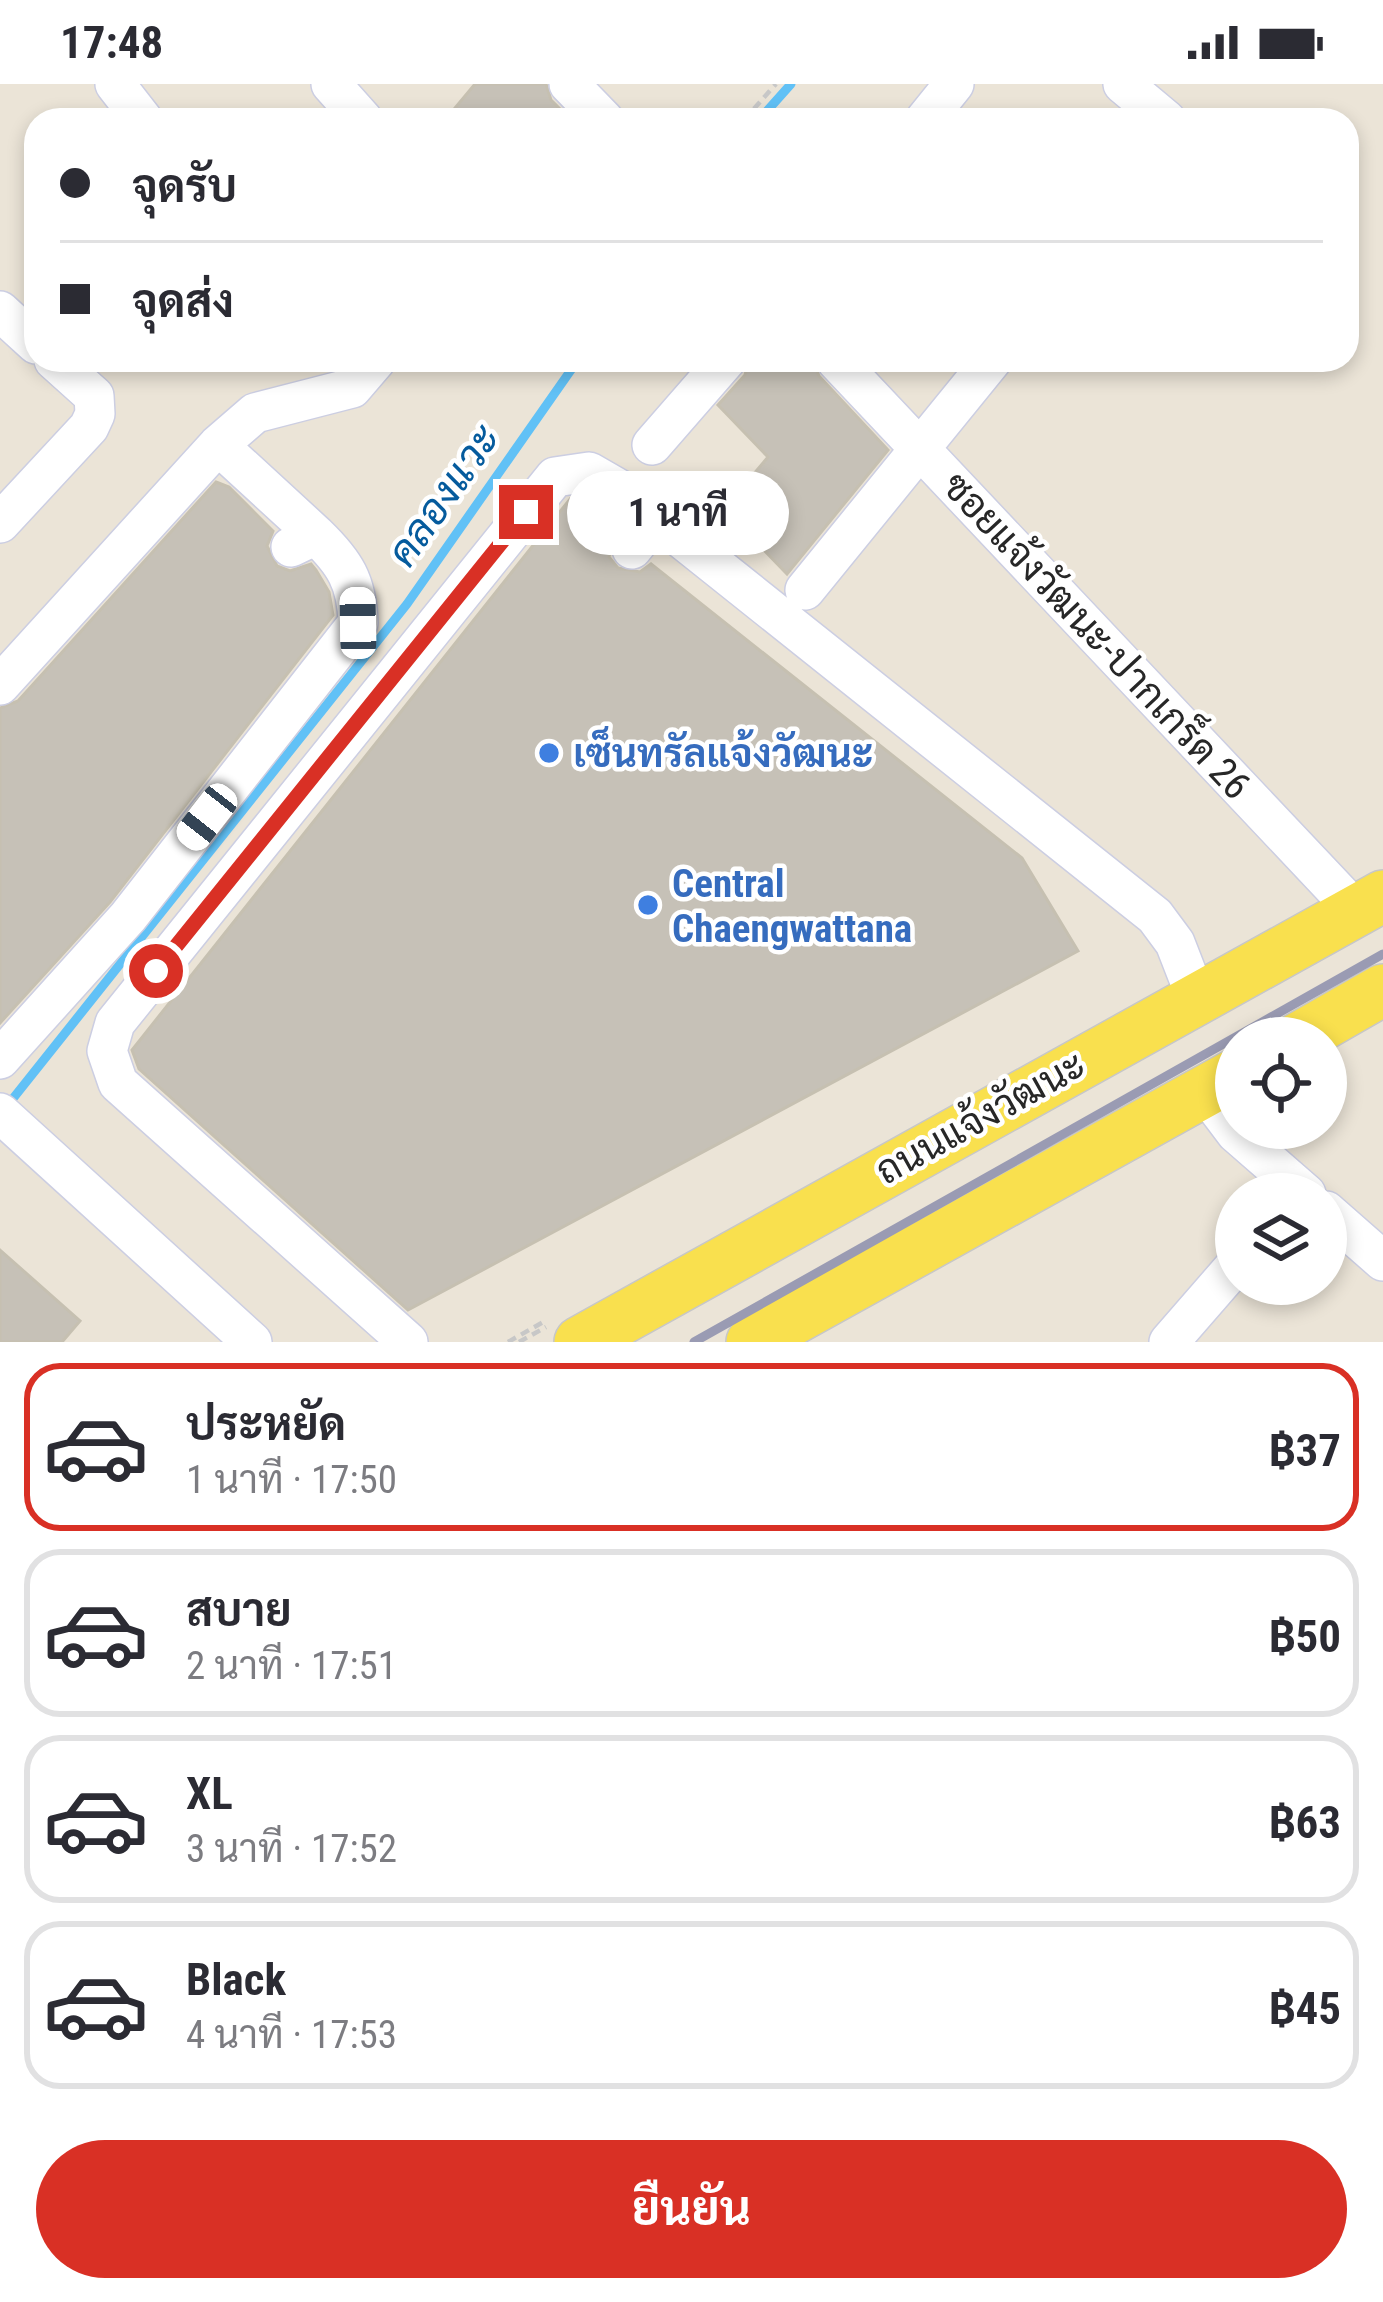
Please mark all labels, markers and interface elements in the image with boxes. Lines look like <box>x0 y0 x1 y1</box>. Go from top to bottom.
text: 17:48 <box>60 16 163 69</box>
text: จุดรับ <box>132 160 237 213</box>
text: จุดส่ง <box>132 275 234 328</box>
water label: คลองแวะ <box>377 415 510 576</box>
street label: ซอยแจ้งวัฒนะ-ปากเกร็ด 26 <box>933 459 1263 809</box>
callout: 1 นาที <box>568 470 790 554</box>
route end <box>499 485 553 539</box>
text: 1 นาที <box>628 490 728 536</box>
car <box>339 587 377 659</box>
place label: เซ็นทรัลแจ้งวัฒนะ <box>573 726 873 777</box>
marker: เซ็นทรัลแจ้งวัฒนะ <box>536 740 562 766</box>
car <box>171 778 243 856</box>
place label: Central Chaengwattana <box>672 861 912 952</box>
marker: Central Chaengwattana <box>635 892 661 918</box>
route start <box>129 944 183 998</box>
map controls <box>1215 1017 1347 1305</box>
button: locate <box>1215 1017 1347 1149</box>
street label: ถนนแจ้งวัฒนะ <box>867 1041 1093 1194</box>
button: layers <box>1215 1173 1347 1305</box>
icon: car <box>42 1393 150 1501</box>
text: ประหยัด <box>186 1398 346 1451</box>
text: ฿37 <box>1268 1424 1341 1477</box>
text: 1 นาที · 17:50 <box>186 1457 397 1503</box>
icon: car <box>42 1579 150 1687</box>
text: สบาย <box>186 1584 292 1637</box>
text: ฿50 <box>1268 1610 1341 1663</box>
text: 2 นาที · 17:51 <box>186 1643 397 1689</box>
icon: car <box>42 1765 150 1873</box>
text: XL <box>186 1767 233 1820</box>
text: ฿63 <box>1268 1796 1341 1849</box>
text: 3 นาที · 17:52 <box>186 1826 397 1872</box>
icon: car <box>42 1951 150 2059</box>
text: Black <box>186 1953 286 2006</box>
text: ฿45 <box>1268 1982 1341 2035</box>
text: 4 นาที · 17:53 <box>186 2012 397 2058</box>
button: ยืนยัน <box>36 2140 1347 2278</box>

